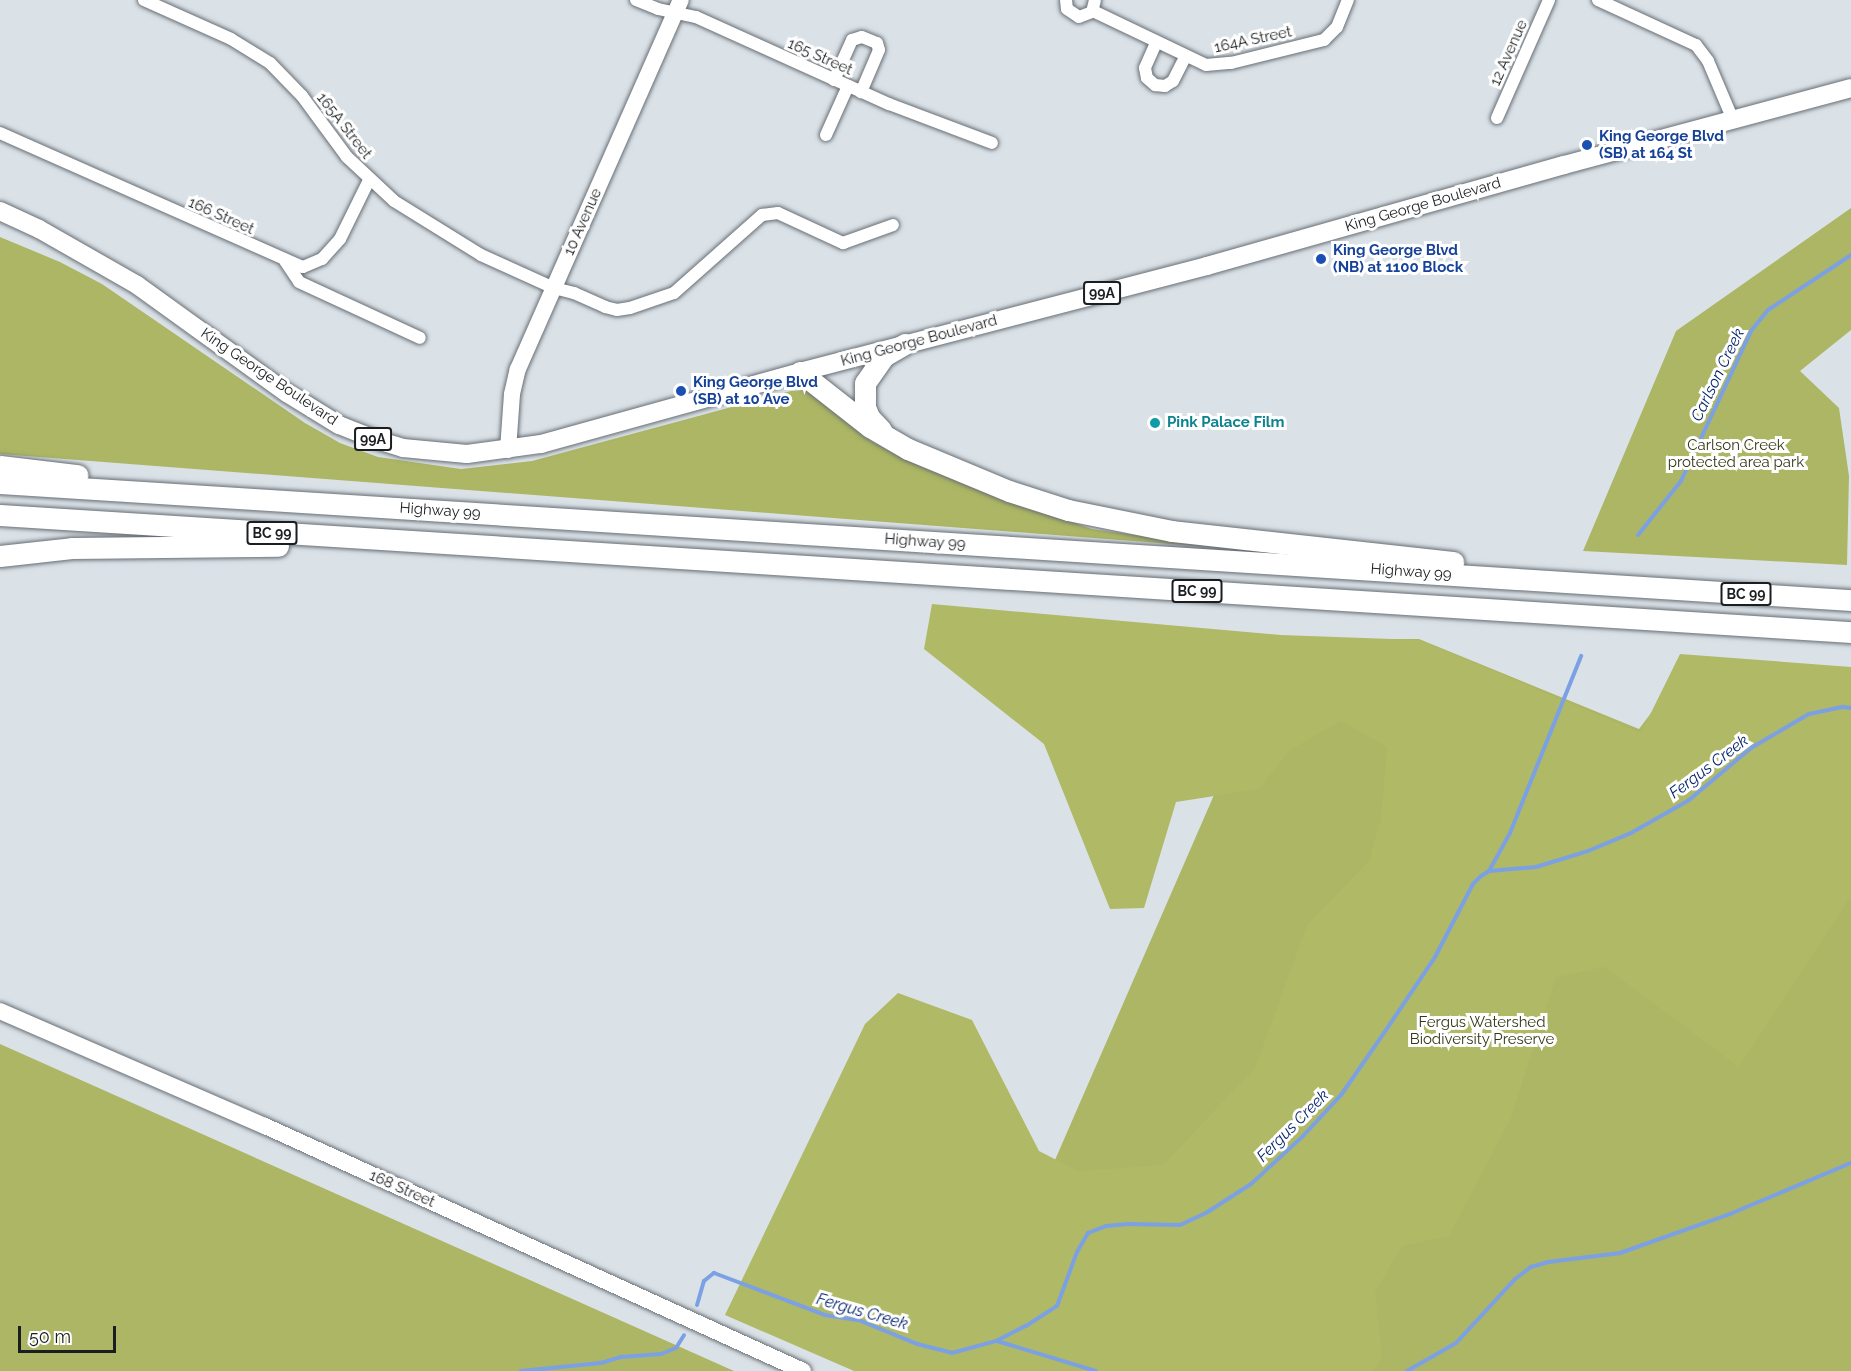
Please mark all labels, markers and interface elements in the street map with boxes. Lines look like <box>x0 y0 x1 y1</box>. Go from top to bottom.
street label: 12 Avenue <box>1486 17 1532 89</box>
street label: 164A Street <box>1212 23 1294 57</box>
street label: 165 Street <box>785 35 855 79</box>
street label: 165A Street <box>313 89 375 163</box>
place label: King George Blvd (SB) at 164 St <box>1599 127 1724 162</box>
marker: King George Blvd (SB) at 164 St <box>1580 138 1594 152</box>
street label: King George Boulevard <box>1343 174 1503 236</box>
street label: 10 Avenue <box>560 185 606 259</box>
street label: 166 Street <box>185 194 257 238</box>
place label: King George Blvd (NB) at 1100 Block <box>1333 241 1463 276</box>
marker: King George Blvd (NB) at 1100 Block <box>1314 252 1328 266</box>
road number: 99A <box>1082 282 1122 304</box>
street label: King George Boulevard <box>839 311 999 371</box>
street label: King George Boulevard <box>197 325 341 429</box>
water label: Carlson Creek <box>1687 325 1749 425</box>
place label: King George Blvd (SB) at 10 Ave <box>693 373 818 408</box>
marker: King George Blvd (SB) at 10 Ave <box>674 384 688 398</box>
place label: Pink Palace Film <box>1167 414 1285 432</box>
marker: Pink Palace Film <box>1148 416 1162 430</box>
road number: 99A <box>354 428 392 450</box>
park label: Carlson Creek protected area park <box>1668 436 1804 471</box>
street label: Highway 99 <box>399 499 481 523</box>
road number: BC 99 <box>246 522 298 544</box>
street label: Highway 99 <box>884 530 966 554</box>
street label: Highway 99 <box>1370 560 1452 584</box>
road number: BC 99 <box>1172 580 1222 602</box>
road number: BC 99 <box>1720 583 1772 605</box>
water label: Fergus Creek <box>1666 731 1752 803</box>
park label: Fergus Watershed Biodiversity Preserve <box>1409 1013 1555 1048</box>
water label: Fergus Creek <box>1253 1086 1333 1166</box>
street label: 168 Street <box>366 1167 438 1211</box>
water label: Fergus Creek <box>814 1290 910 1334</box>
scale bar <box>21 1314 118 1352</box>
text: 50 m <box>29 1326 71 1347</box>

